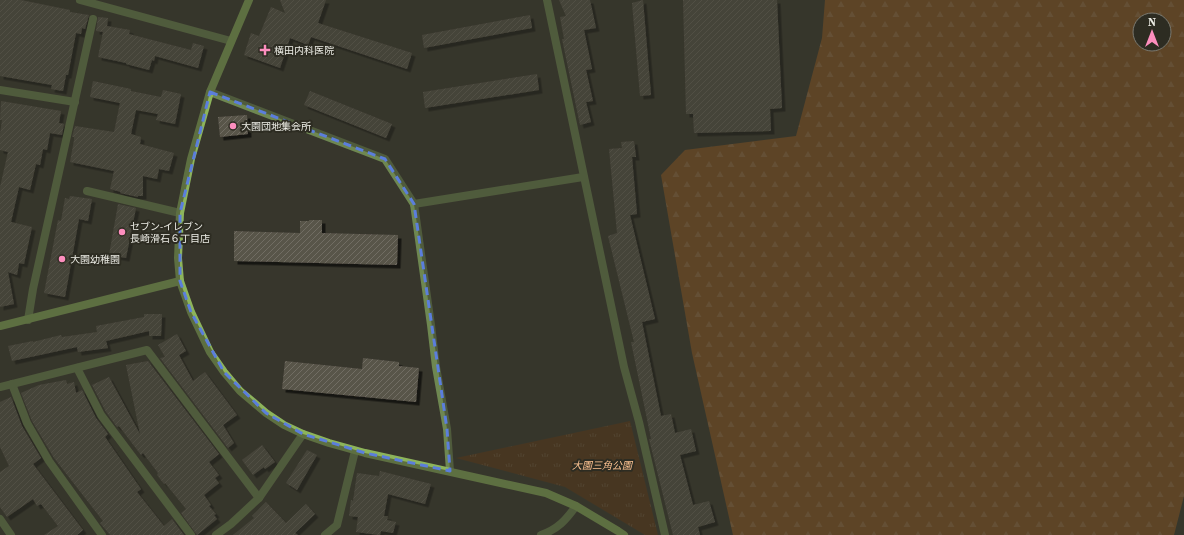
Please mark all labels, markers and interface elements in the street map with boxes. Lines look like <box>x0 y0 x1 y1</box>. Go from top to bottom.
north arrow <box>1132 12 1172 52</box>
text: N <box>1148 15 1156 30</box>
marker: 横田内科医院 <box>259 44 271 56</box>
place label: 横田内科医院 <box>274 44 334 57</box>
place label: 大園団地集会所 <box>241 120 311 133</box>
marker: 大園団地集会所 <box>228 121 238 131</box>
place label: セブン-イレブン 長崎滑石６丁目店 <box>130 220 210 245</box>
marker: セブン-イレブン 長崎滑石６丁目店 <box>117 227 127 237</box>
place label: 大園幼稚園 <box>70 253 120 266</box>
marker: 大園幼稚園 <box>57 254 67 264</box>
park label: 大園三角公園 <box>572 459 634 472</box>

